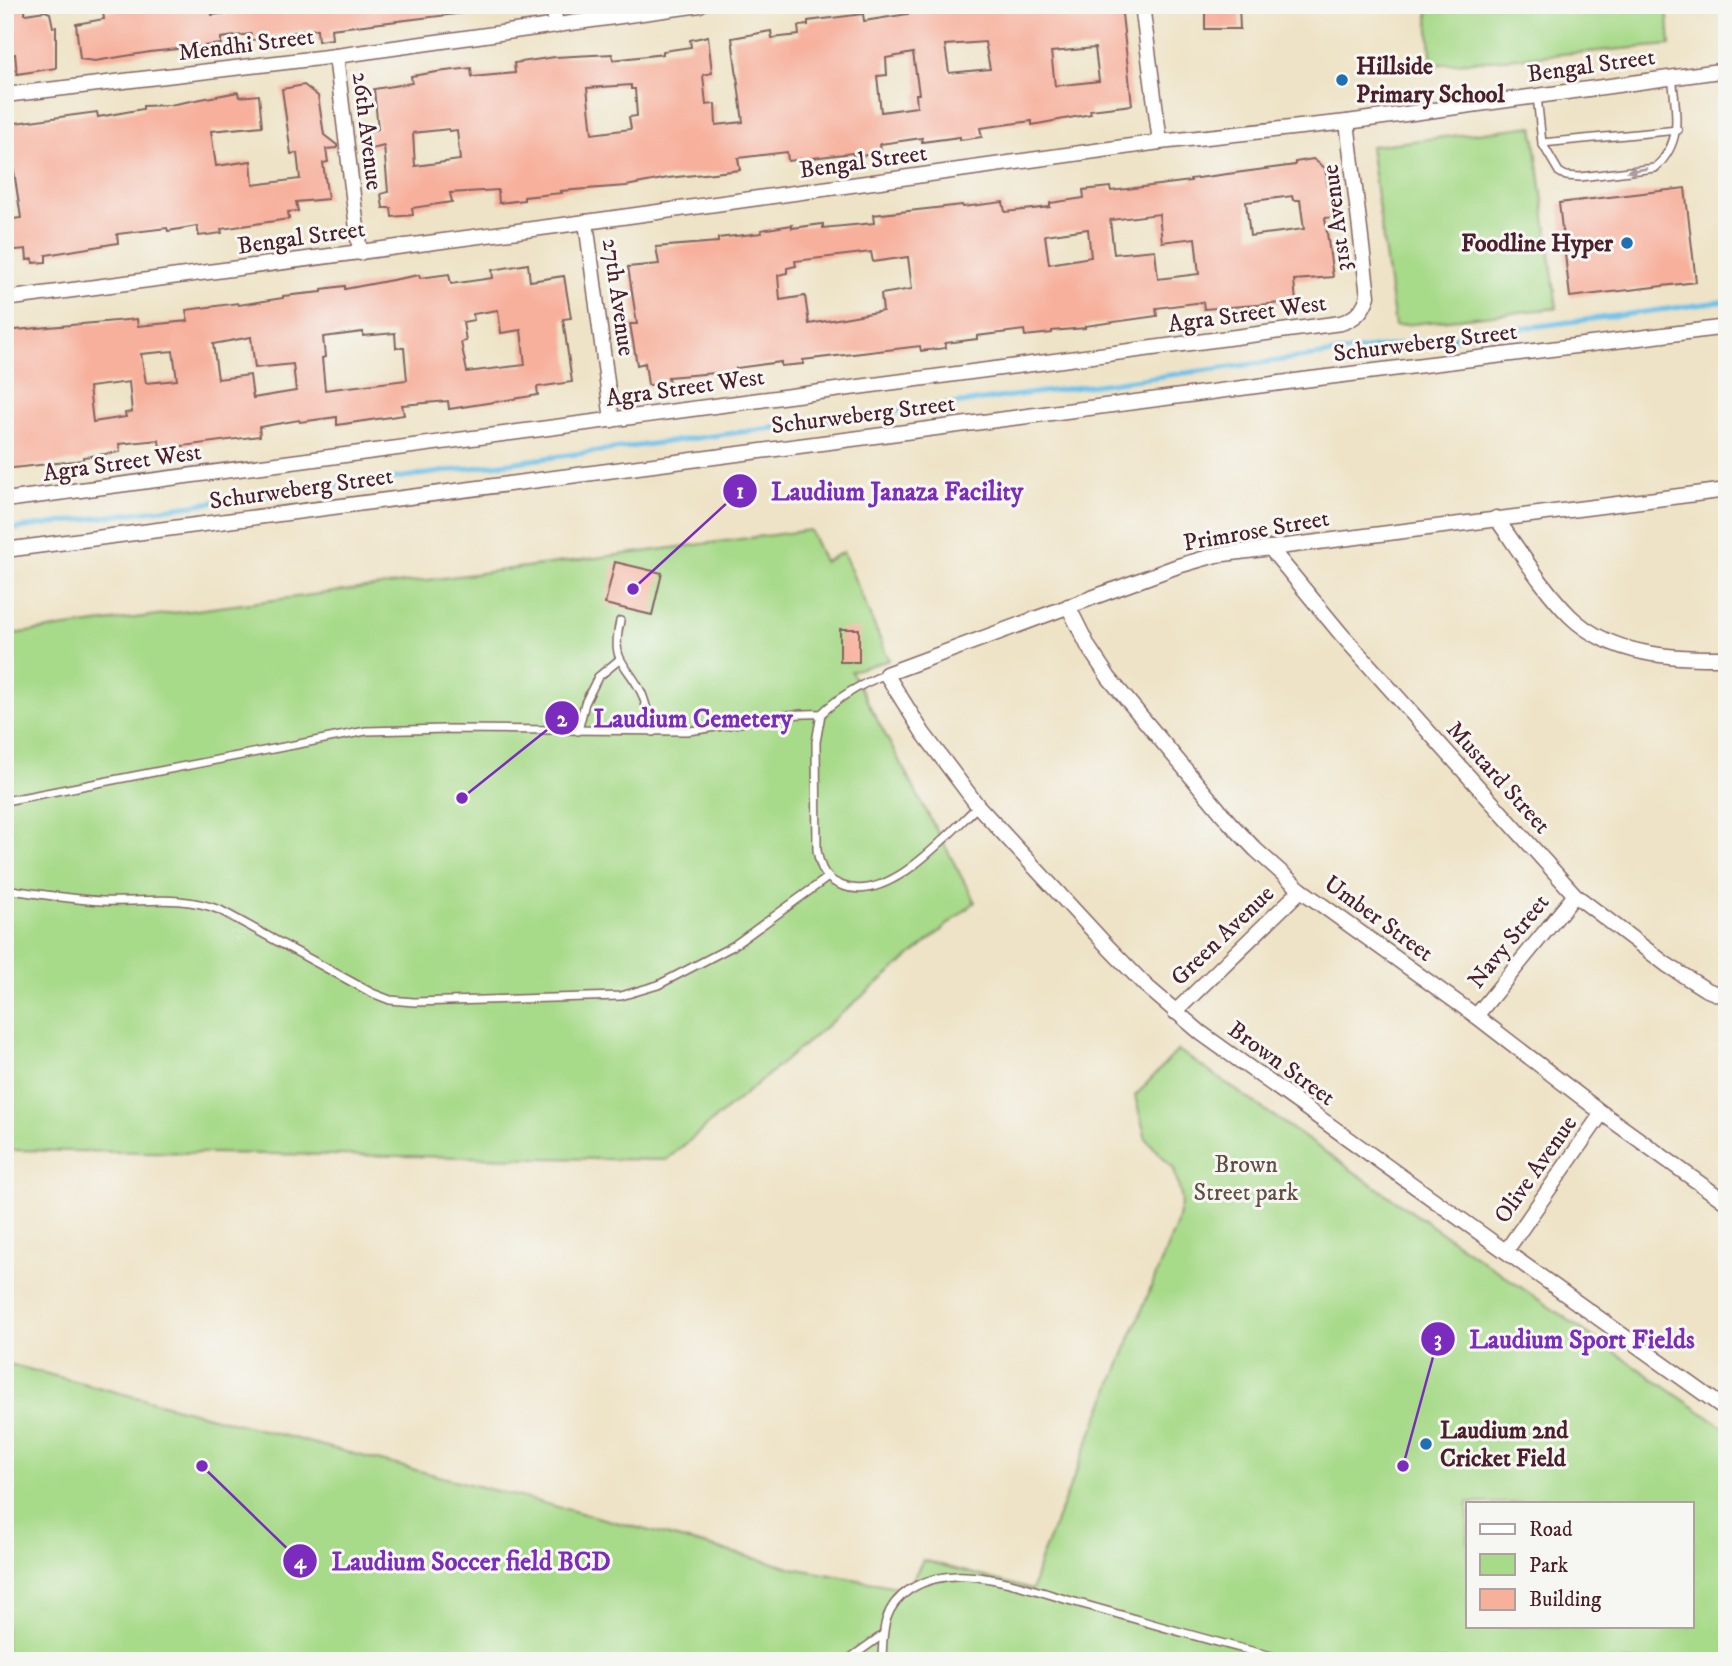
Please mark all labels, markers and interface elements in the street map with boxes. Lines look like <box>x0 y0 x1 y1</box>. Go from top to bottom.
street label: Mendhi Street <box>176 22 316 68</box>
street label: Bengal Street <box>1525 42 1657 90</box>
place label: Hillside Primary School <box>1356 52 1505 110</box>
street label: 26th Avenue <box>345 70 389 192</box>
marker: Hillside Primary School <box>1334 72 1350 88</box>
street label: Bengal Street <box>797 138 929 186</box>
street label: 31st Avenue <box>1316 162 1358 273</box>
one-way arrow <box>1626 165 1648 176</box>
street label: Bengal Street <box>235 214 367 262</box>
place label: Foodline Hyper <box>1461 229 1614 259</box>
marker: Foodline Hyper <box>1619 235 1635 251</box>
street label: 27th Avenue <box>595 236 641 358</box>
street label: Agra Street West <box>1166 288 1329 340</box>
street label: Schurweberg Street <box>1331 317 1519 369</box>
street label: Agra Street West <box>604 362 767 414</box>
street label: Schurweberg Street <box>769 389 957 441</box>
street label: Agra Street West <box>41 437 204 489</box>
street label: Schurweberg Street <box>207 461 395 517</box>
callout: Laudium Janaza Facility <box>722 467 1037 514</box>
text: Laudium Janaza Facility <box>771 476 1024 509</box>
text: 1 <box>736 479 744 505</box>
street label: Primrose Street <box>1181 503 1332 559</box>
callout: Laudium Cemetery <box>544 695 806 742</box>
text: Laudium Cemetery <box>594 703 793 736</box>
text: 2 <box>557 707 568 733</box>
street label: Mustard Street <box>1440 715 1557 841</box>
street label: Umber Street <box>1318 869 1439 969</box>
street label: Green Avenue <box>1165 879 1281 993</box>
street label: Navy Street <box>1462 888 1556 995</box>
street label: Brown Street <box>1222 1015 1341 1113</box>
street label: Olive Avenue <box>1488 1110 1584 1229</box>
park label: Brown Street park <box>1194 1150 1299 1208</box>
callout: Laudium Sport Fields <box>1421 1315 1709 1362</box>
text: Laudium Sport Fields <box>1469 1324 1695 1357</box>
text: 3 <box>1434 1327 1442 1353</box>
place label: Laudium 2nd Cricket Field <box>1440 1416 1569 1474</box>
marker: Laudium 2nd Cricket Field <box>1418 1436 1434 1452</box>
legend <box>1466 1502 1694 1628</box>
text: Road <box>1529 1517 1573 1543</box>
callout: Laudium Soccer field BCD <box>282 1538 624 1585</box>
text: Laudium Soccer field BCD <box>331 1546 611 1579</box>
text: 4 <box>294 1549 307 1575</box>
text: Park <box>1529 1553 1569 1579</box>
text: Building <box>1529 1587 1602 1613</box>

